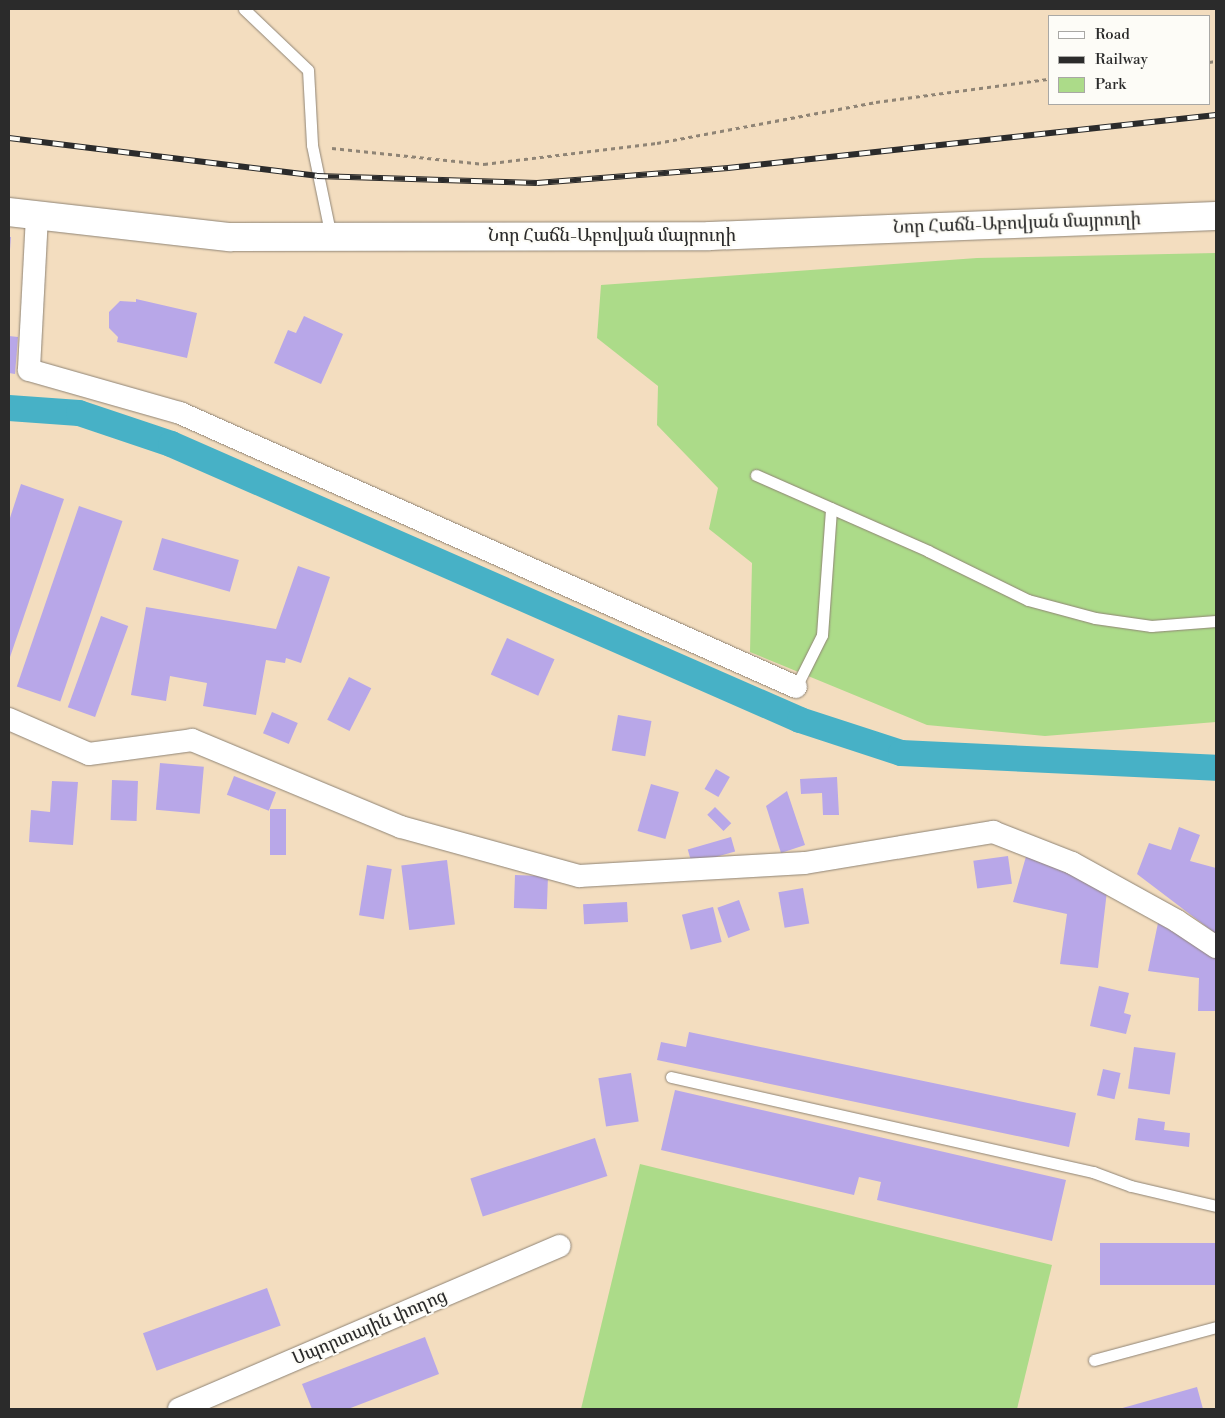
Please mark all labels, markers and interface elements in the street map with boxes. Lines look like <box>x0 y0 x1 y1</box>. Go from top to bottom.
legend <box>1048 15 1210 105</box>
text: Road <box>1095 25 1130 44</box>
text: Railway <box>1095 50 1148 69</box>
text: Park <box>1095 75 1126 94</box>
street label: Նոր Հաճն-Աբովյան մայրուղի <box>893 209 1141 239</box>
street label: Նոր Հաճն-Աբովյան մայրուղի <box>488 225 736 247</box>
street label: Սպորտային փողոց <box>289 1286 451 1370</box>

